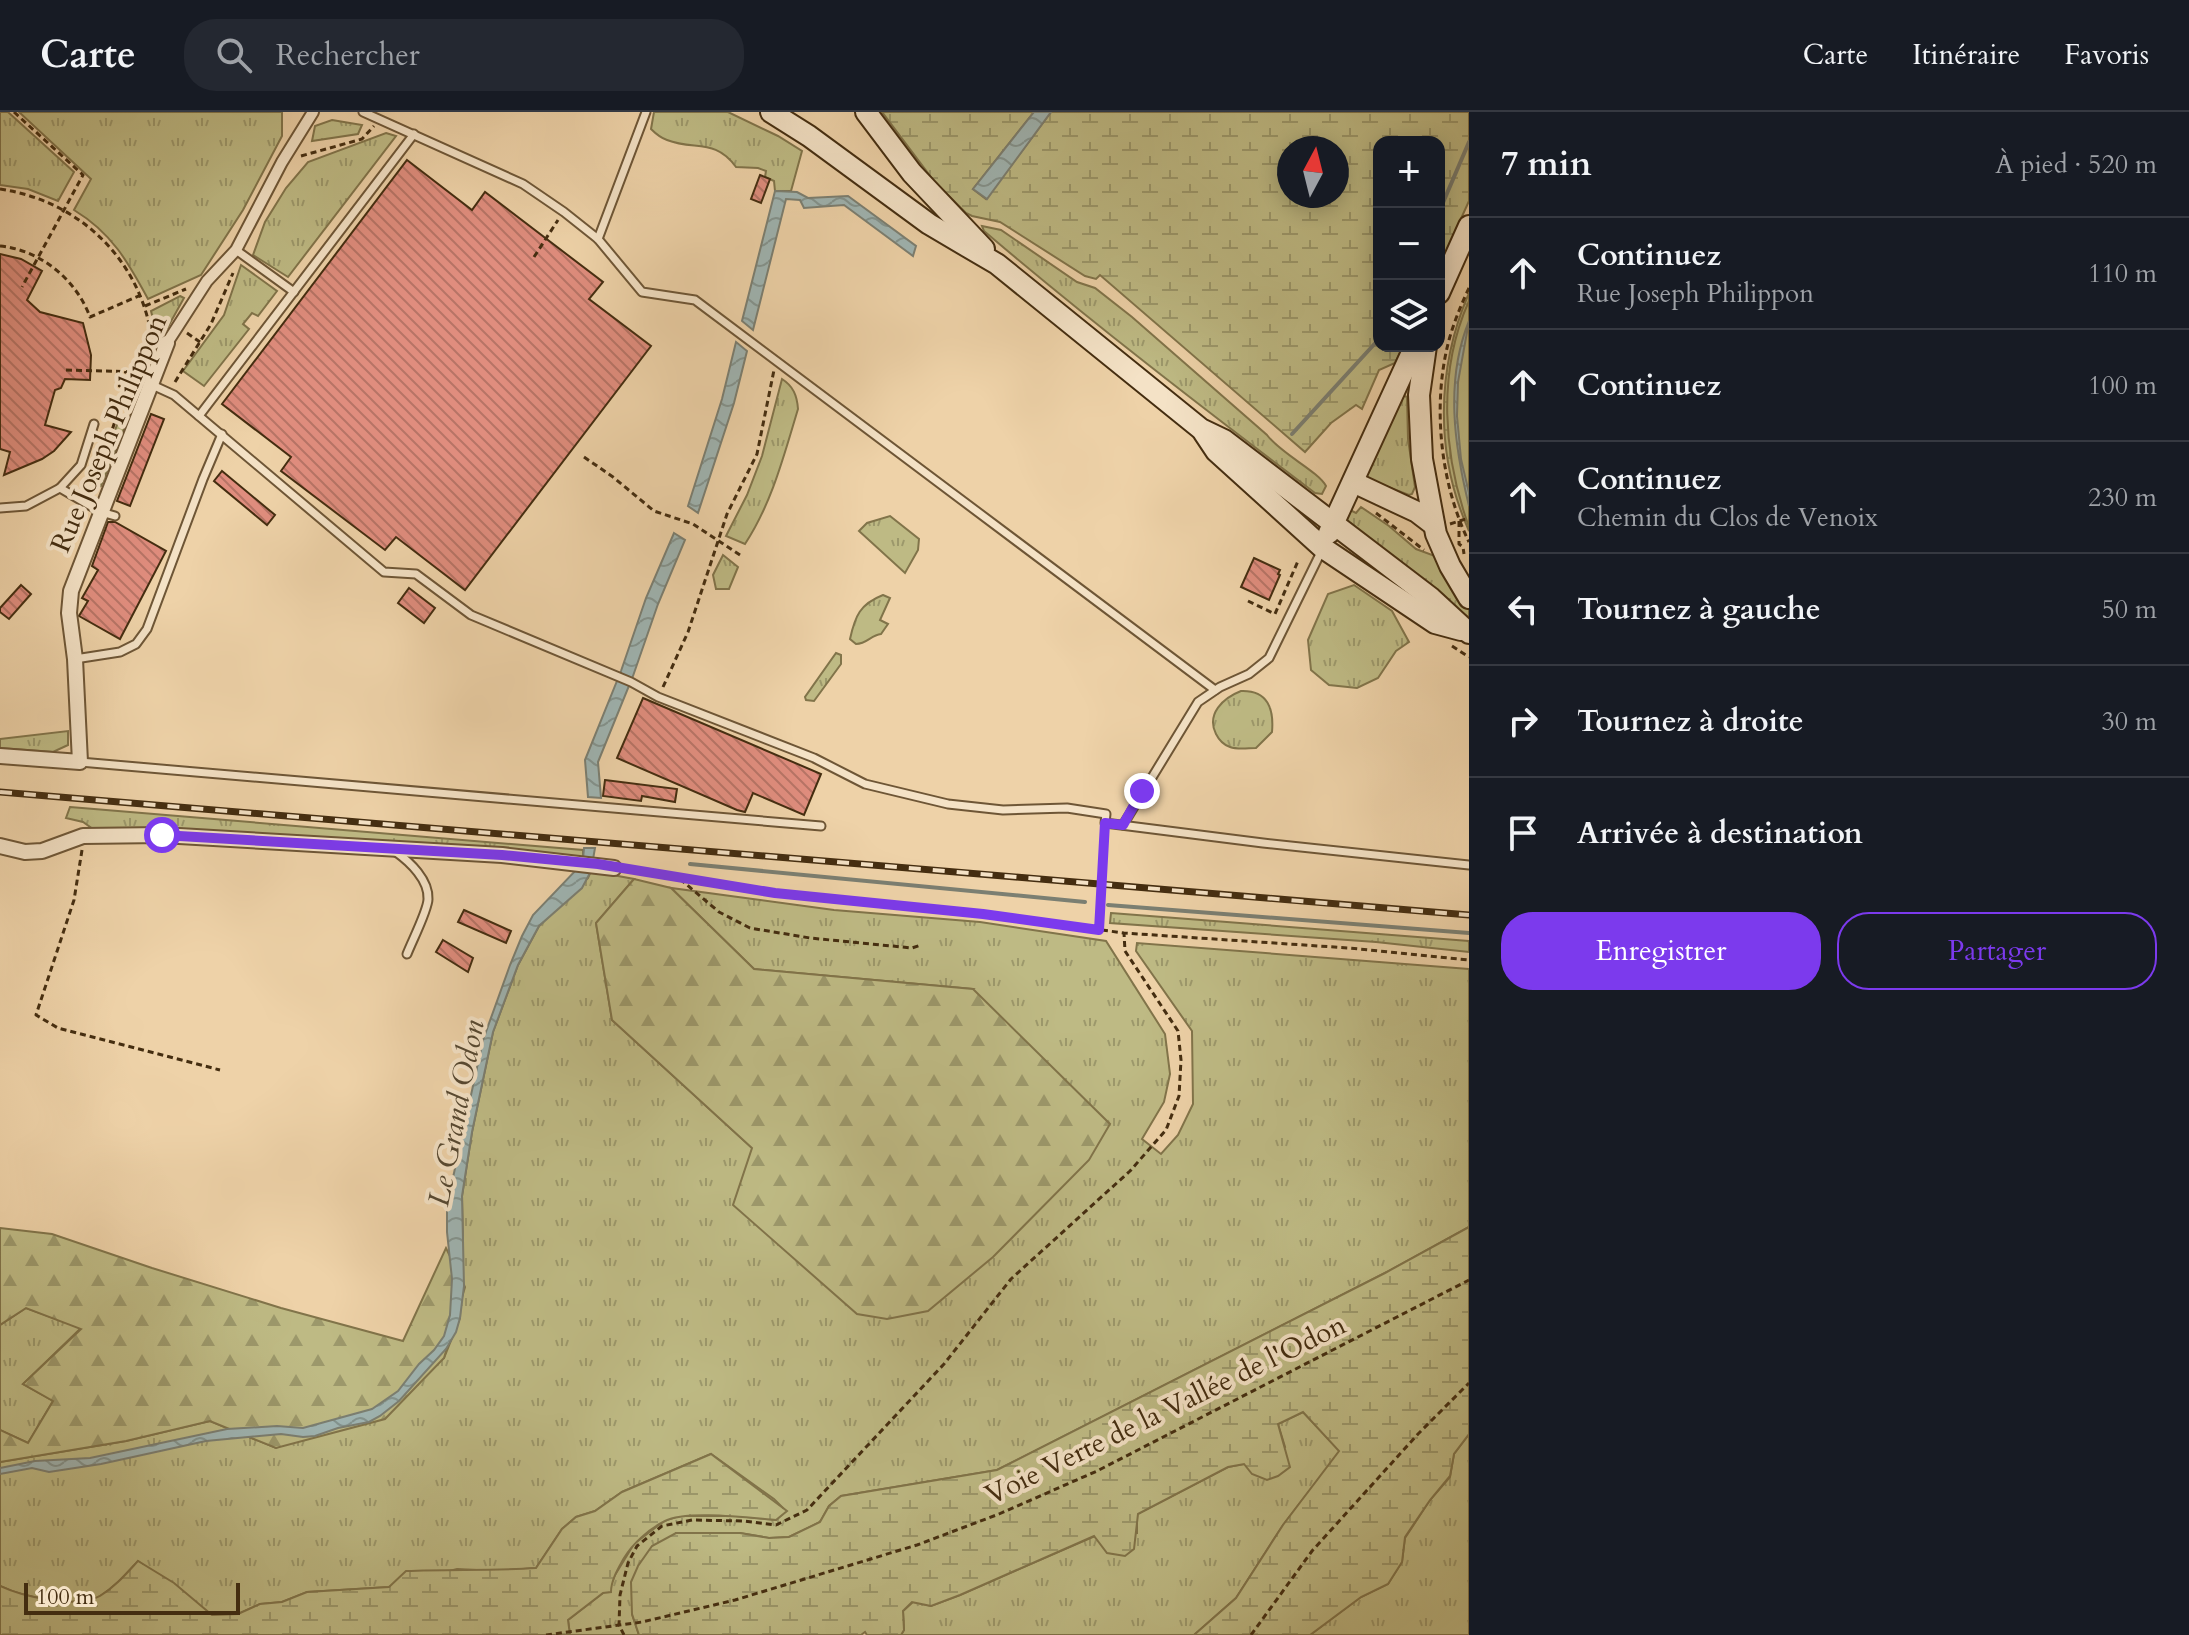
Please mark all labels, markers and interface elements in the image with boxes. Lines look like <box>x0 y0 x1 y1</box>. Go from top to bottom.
search box <box>184 19 744 91</box>
text: Carte <box>40 29 136 81</box>
icon: search <box>212 33 256 77</box>
text: Rechercher <box>276 35 420 76</box>
text: Carte <box>1803 36 1868 74</box>
text: Itinéraire <box>1912 36 2020 74</box>
text: Favoris <box>2064 36 2149 74</box>
north arrow <box>1277 136 1349 208</box>
map controls <box>1373 136 1445 352</box>
button: + <box>1373 136 1445 208</box>
text: 7 min <box>1501 141 1592 187</box>
text: À pied · 520 m <box>1995 147 2157 182</box>
button: − <box>1373 208 1445 280</box>
text: Continuez <box>1577 235 1721 276</box>
icon: ahead <box>1501 251 1545 295</box>
text: 110 m <box>2088 256 2157 291</box>
text: Rue Joseph Philippon <box>1577 276 1814 311</box>
button: layers <box>1373 280 1445 352</box>
street label: Rue Joseph Philippon <box>42 308 176 558</box>
icon: ahead <box>1501 363 1545 407</box>
text: Continuez <box>1577 365 1721 406</box>
text: 100 m <box>2088 368 2157 403</box>
text: Continuez <box>1577 459 1721 500</box>
icon: ahead <box>1501 475 1545 519</box>
text: 230 m <box>2088 480 2157 515</box>
text: Chemin du Clos de Venoix <box>1577 500 1878 535</box>
icon: left <box>1501 587 1545 631</box>
text: Tournez à gauche <box>1577 589 1821 630</box>
text: 50 m <box>2101 592 2157 627</box>
icon: right <box>1501 699 1545 743</box>
text: Tournez à droite <box>1577 701 1804 742</box>
text: 30 m <box>2101 704 2157 739</box>
route end <box>1124 773 1160 809</box>
icon: arrive <box>1501 811 1545 855</box>
text: Arrivée à destination <box>1577 813 1863 854</box>
route start <box>144 817 180 853</box>
button: Enregistrer <box>1501 912 1821 990</box>
button: Partager <box>1837 912 2157 990</box>
water label: Le Grand Odon <box>418 1016 495 1210</box>
street label: Voie Verte de la Vallée de l'Odon <box>979 1306 1352 1514</box>
scale bar <box>24 1579 240 1615</box>
text: 100 m <box>36 1582 94 1612</box>

